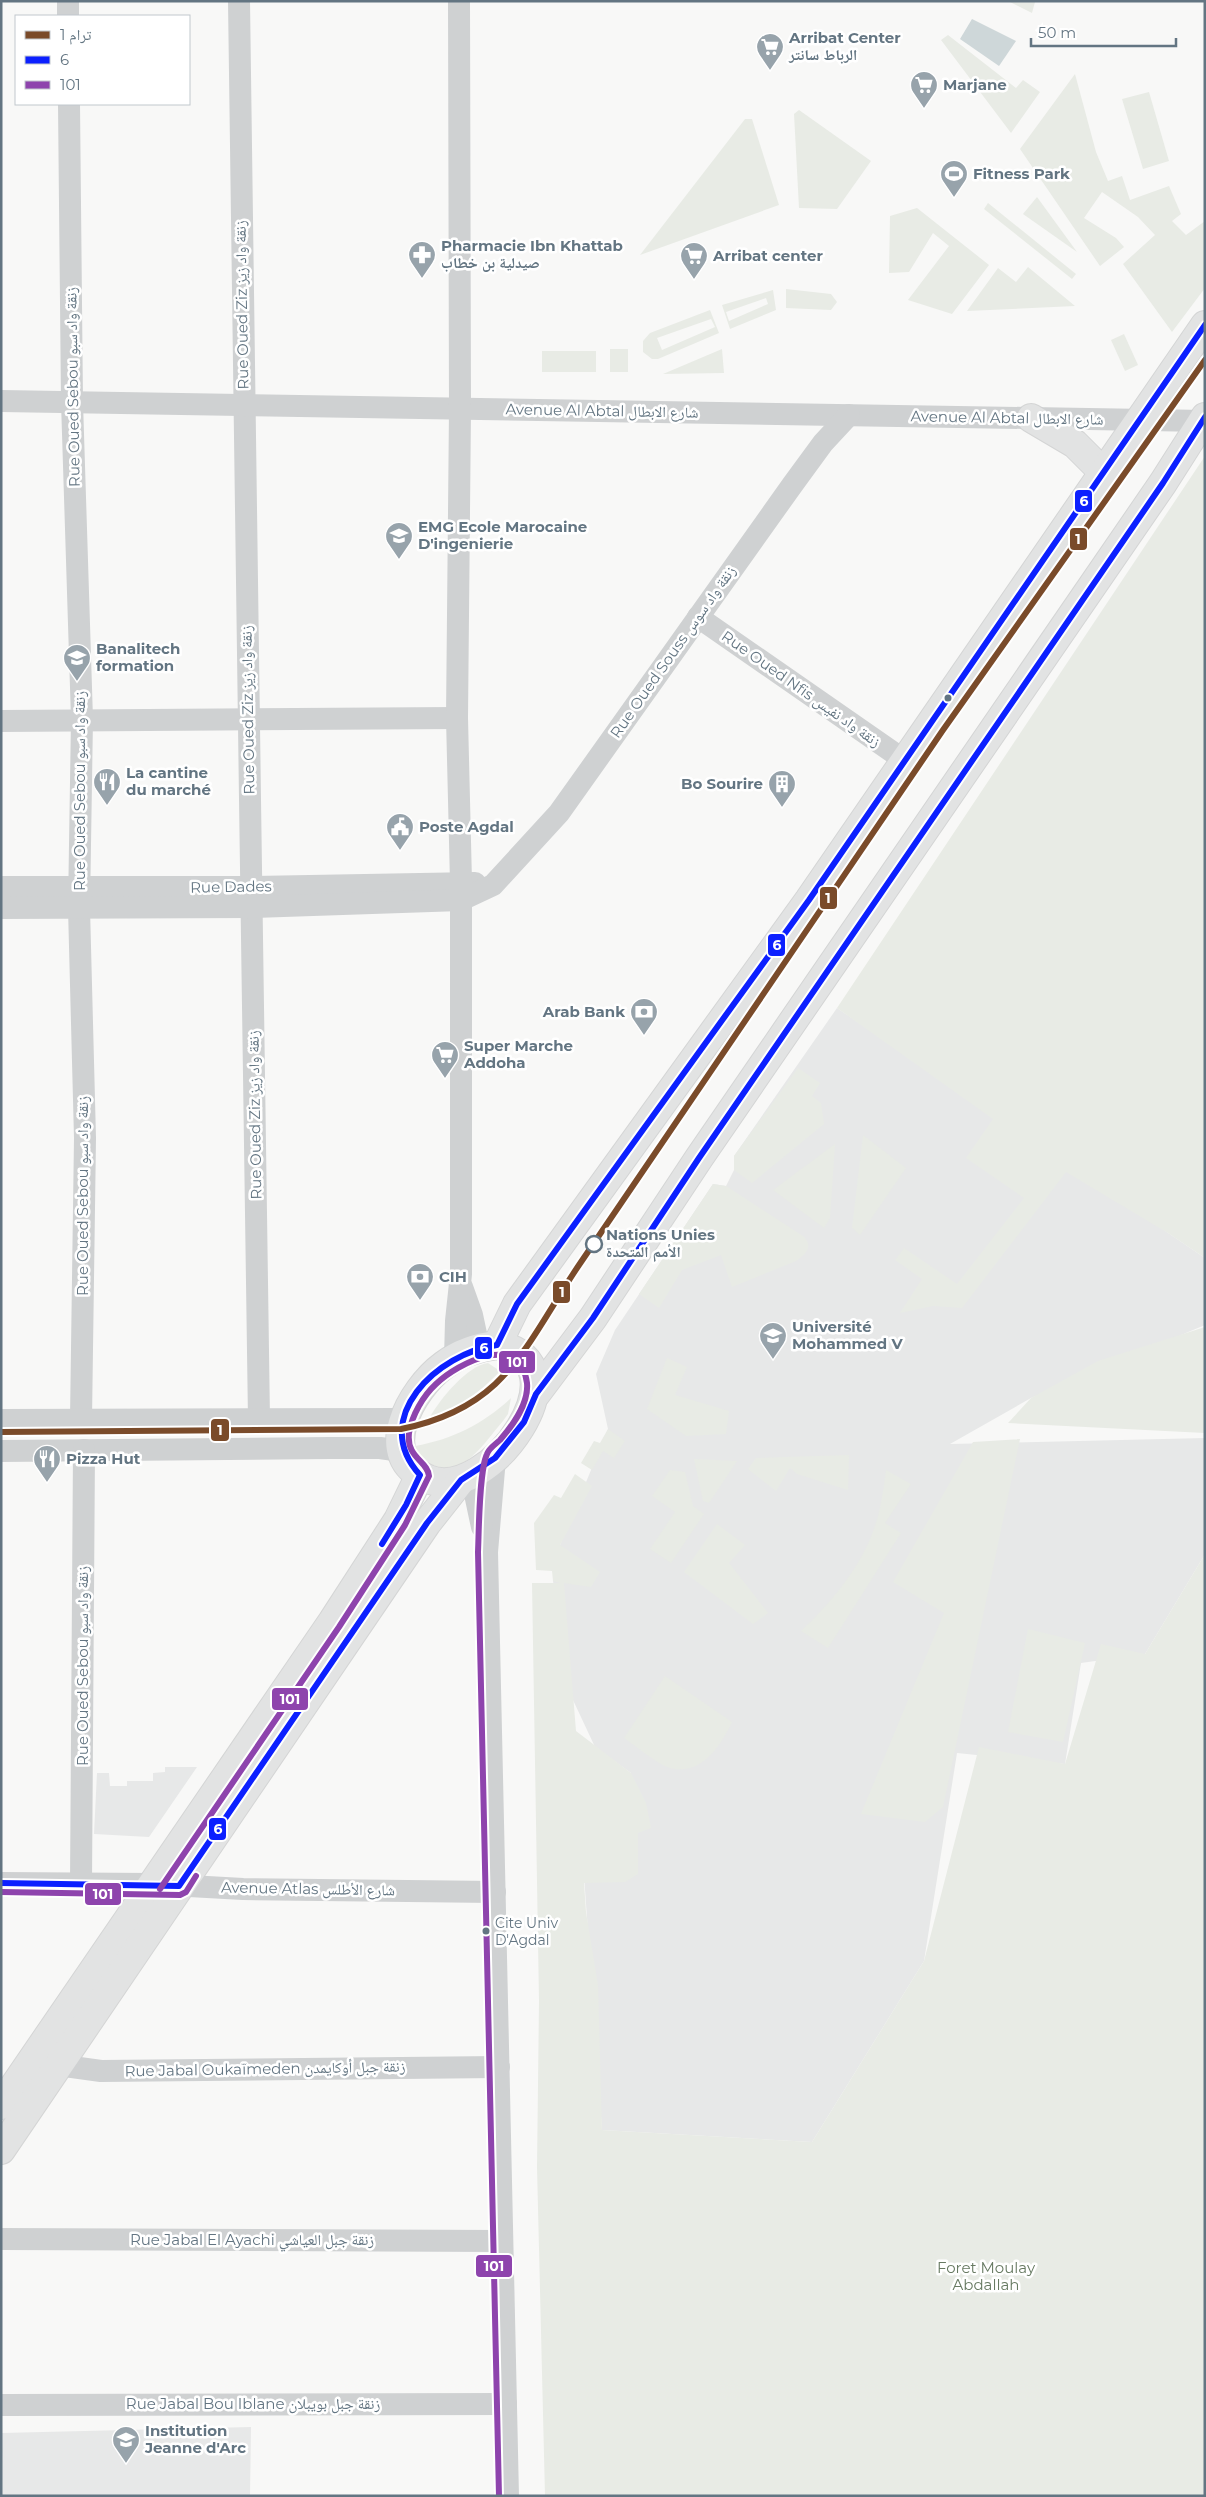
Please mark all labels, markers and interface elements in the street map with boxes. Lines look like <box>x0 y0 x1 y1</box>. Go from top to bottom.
legend <box>15 15 190 105</box>
scale bar <box>1031 15 1176 47</box>
text: 50 m <box>1038 23 1076 42</box>
text: ترام 1 <box>60 25 92 45</box>
place label: Arribat Center الرباط سانتر <box>788 28 901 64</box>
supermarket icon: Arribat Center الرباط سانتر <box>755 32 785 71</box>
text: 6 <box>60 50 69 69</box>
supermarket icon: Marjane <box>909 70 939 109</box>
text: 101 <box>60 75 81 94</box>
place label: Marjane <box>943 75 1007 94</box>
sports icon: Fitness Park <box>939 159 969 198</box>
place label: Fitness Park <box>973 164 1070 183</box>
street label: Rue Oued Ziz زنقة واد زيز <box>231 220 252 390</box>
place label: Pharmacie Ibn Khattab صيدلية بن خطاب <box>441 236 623 272</box>
pharmacy icon: Pharmacie Ibn Khattab صيدلية بن خطاب <box>407 240 437 279</box>
supermarket icon: Arribat center <box>679 241 709 280</box>
place label: Arribat center <box>712 246 823 265</box>
street label: Rue Oued Sebou زنقة واد سبو <box>61 287 84 487</box>
street label: Avenue Al Abtal شارع الابطال <box>505 399 699 423</box>
street label: Avenue Al Abtal شارع الابطال <box>910 406 1104 430</box>
line badge: 6 <box>1074 489 1093 513</box>
text: 6 <box>1080 492 1089 510</box>
place label: EMG Ecole Marocaine D'ingenierie <box>418 517 587 553</box>
school or university icon: EMG Ecole Marocaine D'ingenierie <box>384 521 414 560</box>
line badge: 1 <box>1069 527 1088 551</box>
text: 1 <box>1075 530 1081 548</box>
street label: Rue Oued Souss زنقة واد سوس <box>606 562 740 742</box>
street label: Rue Oued Ziz زنقة واد زيز <box>237 625 258 795</box>
street label: Rue Oued Nfis زنقة واد نفيس <box>717 626 885 752</box>
place label: Banalitech formation <box>96 639 180 675</box>
school or university icon: Banalitech formation <box>62 643 92 682</box>
street label: Rue Oued Sebou زنقة واد سبو <box>70 691 89 891</box>
unlabelled marker <box>943 693 953 703</box>
place label: La cantine du marché <box>126 763 211 799</box>
restaurant icon: La cantine du marché <box>92 767 122 806</box>
building icon: Bo Sourire <box>767 769 797 808</box>
place label: Bo Sourire <box>681 774 763 793</box>
public building icon: Poste Agdal <box>385 812 415 851</box>
place label: Poste Agdal <box>419 817 514 836</box>
street label: Rue Dades <box>190 876 272 897</box>
line badge: 1 <box>819 886 838 910</box>
text: 1 <box>825 889 831 907</box>
line badge: 6 <box>767 933 786 957</box>
text: 6 <box>773 936 782 954</box>
bank icon: Arab Bank <box>629 997 659 1036</box>
place label: Arab Bank <box>542 1002 625 1021</box>
street label: Rue Oued Ziz زنقة واد زيز <box>244 1030 265 1200</box>
place label: Super Marche Addoha <box>463 1036 573 1072</box>
supermarket icon: Super Marche Addoha <box>430 1040 460 1079</box>
street label: Rue Oued Sebou زنقة واد سبو <box>73 1096 92 1296</box>
place label: Nations Unies الأمم المتحدة <box>606 1225 715 1262</box>
marker: Nations Unies الأمم المتحدة <box>585 1235 603 1253</box>
bank icon: CIH <box>405 1262 435 1301</box>
place label: CIH <box>439 1267 467 1286</box>
line badge: 1 <box>552 1280 571 1304</box>
text: 1 <box>559 1283 565 1301</box>
place label: Université Mohammed V <box>792 1317 903 1353</box>
school or university icon: Université Mohammed V <box>758 1321 788 1360</box>
line badge: 6 <box>474 1336 493 1360</box>
text: 6 <box>480 1339 489 1357</box>
line badge: 101 <box>498 1350 536 1374</box>
text: 101 <box>507 1353 527 1371</box>
line badge: 1 <box>210 1418 230 1442</box>
text: 1 <box>217 1421 223 1439</box>
restaurant icon: Pizza Hut <box>32 1444 62 1483</box>
place label: Pizza Hut <box>66 1449 141 1468</box>
street label: Rue Oued Sebou زنقة واد سبو <box>73 1566 92 1766</box>
line badge: 101 <box>271 1687 309 1711</box>
text: 101 <box>280 1690 300 1708</box>
line badge: 6 <box>208 1817 227 1841</box>
text: 6 <box>214 1820 223 1838</box>
street label: Avenue Atlas شارع الأطلس <box>221 1877 395 1901</box>
line badge: 101 <box>84 1882 122 1906</box>
text: 101 <box>93 1885 113 1903</box>
place label: Cite Univ D'Agdal <box>495 1914 558 1949</box>
marker: Cite Univ D'Agdal <box>481 1926 491 1936</box>
street label: Rue Jabal Oukaïmeden زنقة جبل أوكايمدن <box>124 2057 406 2081</box>
street label: Rue Jabal El Ayachi زنقة جبل العياشي <box>130 2230 374 2252</box>
line badge: 101 <box>475 2254 513 2278</box>
text: 101 <box>484 2257 504 2275</box>
park label: Foret Moulay Abdallah <box>937 2258 1036 2294</box>
street label: Rue Jabal Bou Iblane زنقة جبل بويبلان <box>126 2394 380 2414</box>
place label: Institution Jeanne d'Arc <box>144 2421 246 2457</box>
school or university icon: Institution Jeanne d'Arc <box>111 2425 141 2464</box>

